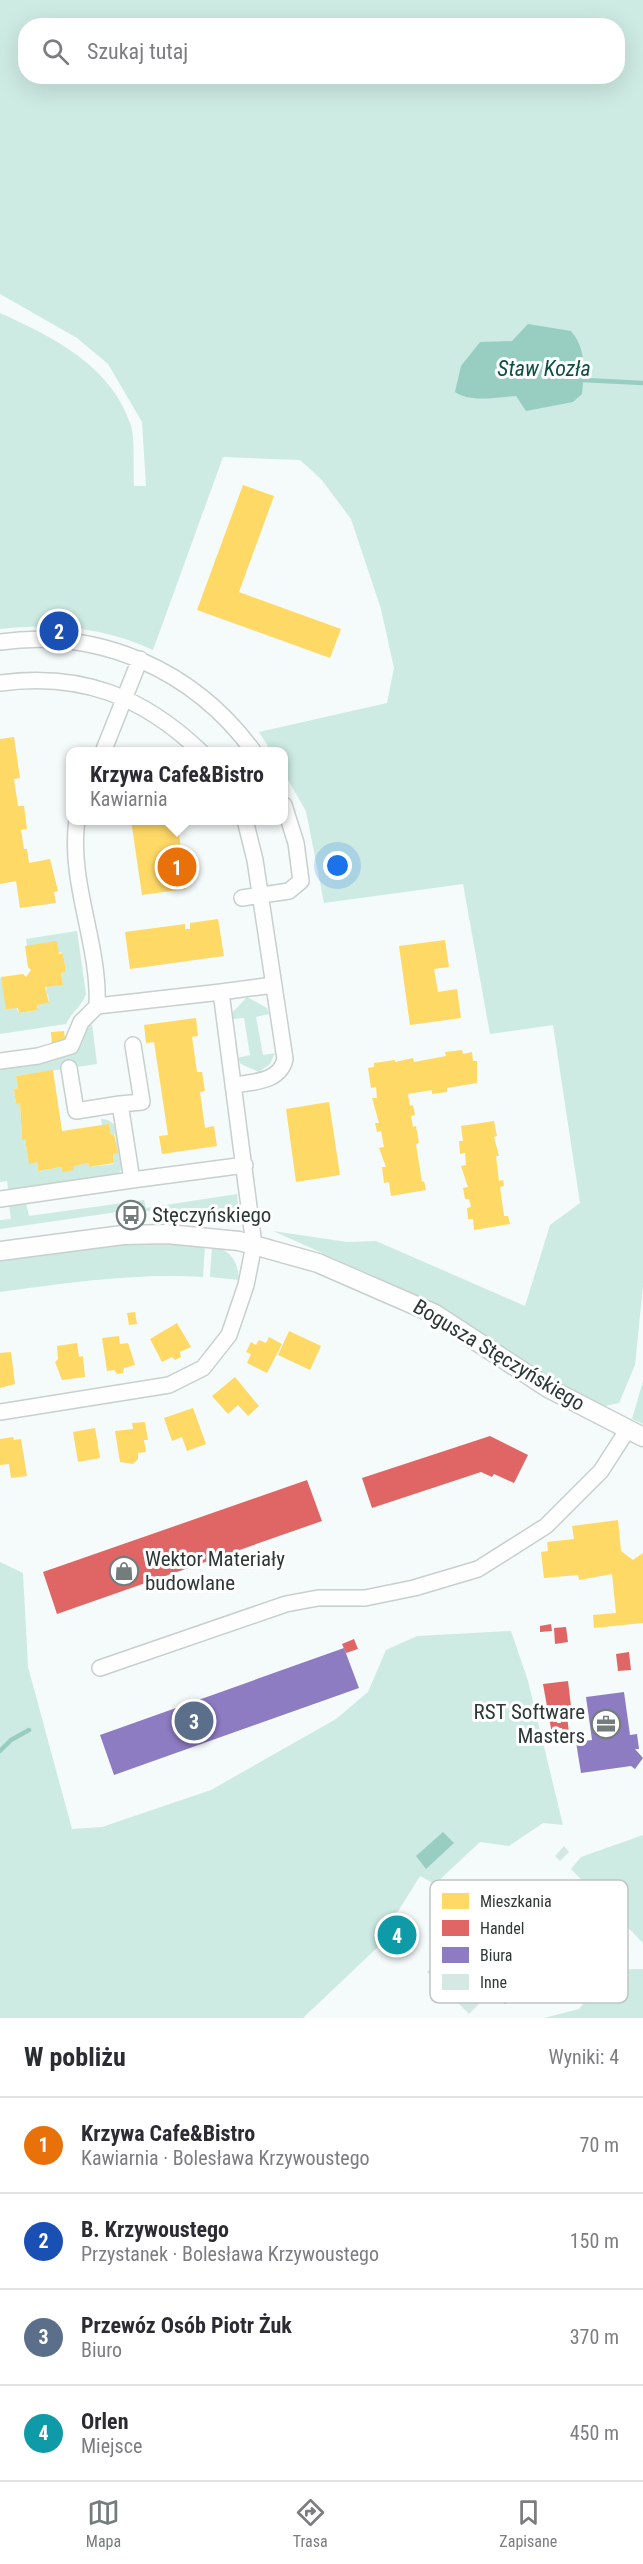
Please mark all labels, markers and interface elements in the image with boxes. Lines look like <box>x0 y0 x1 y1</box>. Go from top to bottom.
search box <box>18 18 625 84</box>
icon: search <box>39 35 72 68</box>
text: Szukaj tutaj <box>87 39 188 64</box>
water label: Staw Kozła <box>497 356 591 381</box>
pin: 2 <box>40 608 78 654</box>
popup <box>66 747 288 825</box>
text: Krzywa Cafe&Bistro <box>90 762 264 787</box>
text: Kawiarnia <box>90 787 168 811</box>
pin: 1 <box>158 844 196 890</box>
your location <box>323 851 352 880</box>
bus stop icon: Stęczyńskiego <box>115 1199 147 1231</box>
place label: Stęczyńskiego <box>152 1203 271 1227</box>
street label: Bogusza Stęczyńskiego <box>409 1294 589 1416</box>
place label: Wektor Materiały budowlane <box>145 1547 285 1595</box>
shop icon: Wektor Materiały budowlane <box>108 1555 140 1587</box>
pin: 3 <box>174 1698 214 1744</box>
place label: RST Software Masters <box>474 1700 585 1748</box>
office icon: RST Software Masters <box>590 1708 622 1740</box>
legend <box>430 1880 628 2003</box>
text: Mieszkania <box>480 1892 552 1911</box>
pin: 4 <box>378 1912 416 1958</box>
text: Handel <box>480 1919 524 1938</box>
text: Biura <box>480 1946 512 1965</box>
text: Inne <box>480 1973 507 1992</box>
text: W pobliżu <box>24 2042 126 2072</box>
text: Wyniki: 4 <box>548 2045 619 2069</box>
text: Krzywa Cafe&Bistro <box>81 2121 255 2146</box>
text: 1 <box>38 2133 49 2157</box>
text: 70 m <box>580 2133 619 2157</box>
text: Kawiarnia · Bolesława Krzywoustego <box>81 2146 370 2170</box>
text: B. Krzywoustego <box>81 2217 229 2242</box>
text: 2 <box>38 2229 49 2253</box>
text: 150 m <box>570 2229 619 2253</box>
text: Przystanek · Bolesława Krzywoustego <box>81 2242 379 2266</box>
text: Przewóz Osób Piotr Żuk <box>81 2313 292 2338</box>
text: 3 <box>38 2325 49 2349</box>
text: 370 m <box>570 2325 619 2349</box>
text: Biuro <box>81 2338 122 2362</box>
text: Orlen <box>81 2409 128 2434</box>
text: 4 <box>38 2421 49 2445</box>
text: 450 m <box>570 2421 619 2445</box>
text: Miejsce <box>81 2434 142 2458</box>
tab: Mapa <box>86 2496 121 2551</box>
tab: Trasa <box>293 2496 328 2551</box>
tab: Zapisane <box>499 2496 557 2551</box>

